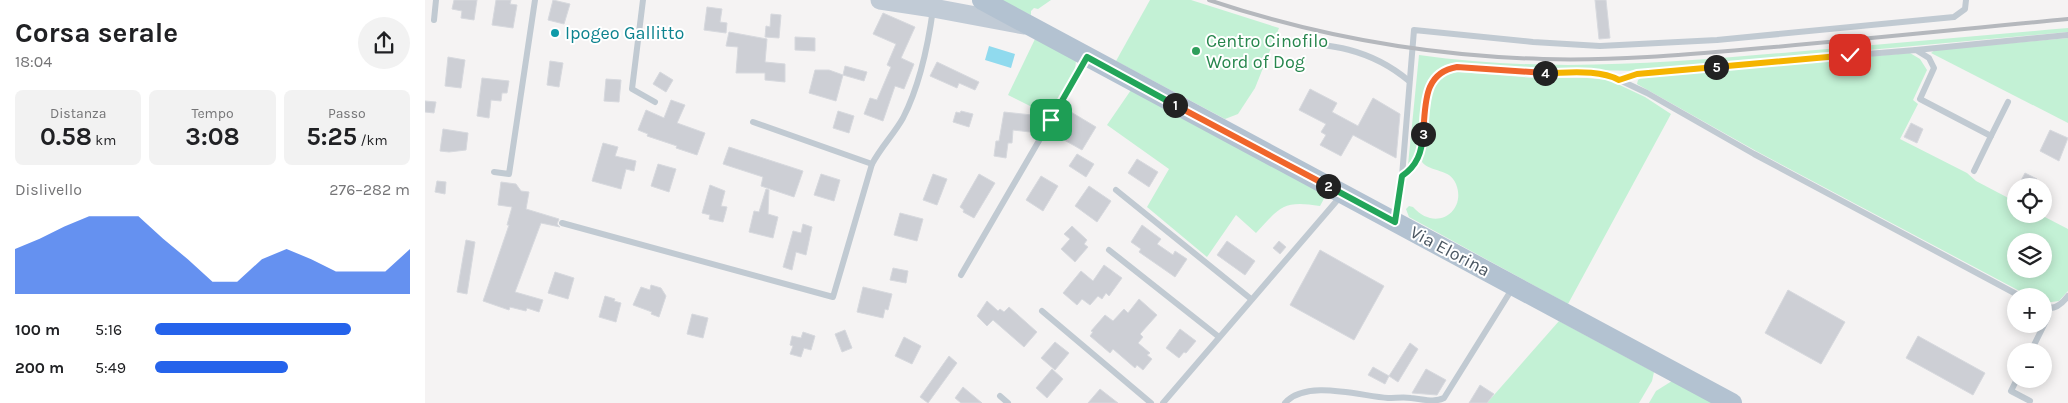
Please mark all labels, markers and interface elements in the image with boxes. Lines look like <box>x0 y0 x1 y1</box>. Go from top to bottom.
text: Corsa serale <box>15 16 178 49</box>
button: share <box>358 17 410 69</box>
place label: Ipogeo Gallitto <box>565 22 684 44</box>
marker: Ipogeo Gallitto <box>549 27 561 39</box>
place label: Centro Cinofilo Word of Dog <box>1206 30 1328 73</box>
pin <box>1829 34 1871 76</box>
icon: check <box>1836 41 1864 69</box>
marker: Centro Cinofilo Word of Dog <box>1190 45 1202 57</box>
text: 18:04 <box>15 52 52 71</box>
pin: 5 <box>1703 54 1729 80</box>
text: 5 <box>1712 59 1721 76</box>
pin: 4 <box>1533 60 1557 86</box>
text: 4 <box>1541 65 1550 82</box>
pin: 1 <box>1163 92 1187 118</box>
text: 1 <box>1173 97 1178 114</box>
pin <box>1030 99 1072 141</box>
text: Distanza <box>50 105 106 122</box>
text: Tempo <box>191 105 234 122</box>
text: Passo <box>328 105 366 122</box>
icon: arrive <box>1037 106 1065 134</box>
text: 0.58 <box>40 122 92 151</box>
text: 3:08 <box>185 122 240 151</box>
text: 5:25 <box>306 122 357 151</box>
pin: 3 <box>1411 122 1435 146</box>
text: 3 <box>1419 126 1428 143</box>
text: km <box>92 132 116 149</box>
text: /km <box>357 132 387 149</box>
pin: 2 <box>1315 174 1341 198</box>
text: 2 <box>1324 178 1333 195</box>
map controls <box>2007 178 2052 388</box>
button: locate <box>2007 178 2052 223</box>
text: Dislivello <box>15 180 82 199</box>
text: 276–282 m <box>329 180 410 199</box>
street label: Via Elorina <box>1406 221 1494 281</box>
button: layers <box>2007 233 2052 278</box>
button: + <box>2007 288 2052 333</box>
text: 100 m <box>15 320 60 339</box>
text: 5:16 <box>95 320 122 339</box>
button: − <box>2007 343 2052 388</box>
text: 200 m <box>15 358 64 377</box>
text: 5:49 <box>95 358 126 377</box>

